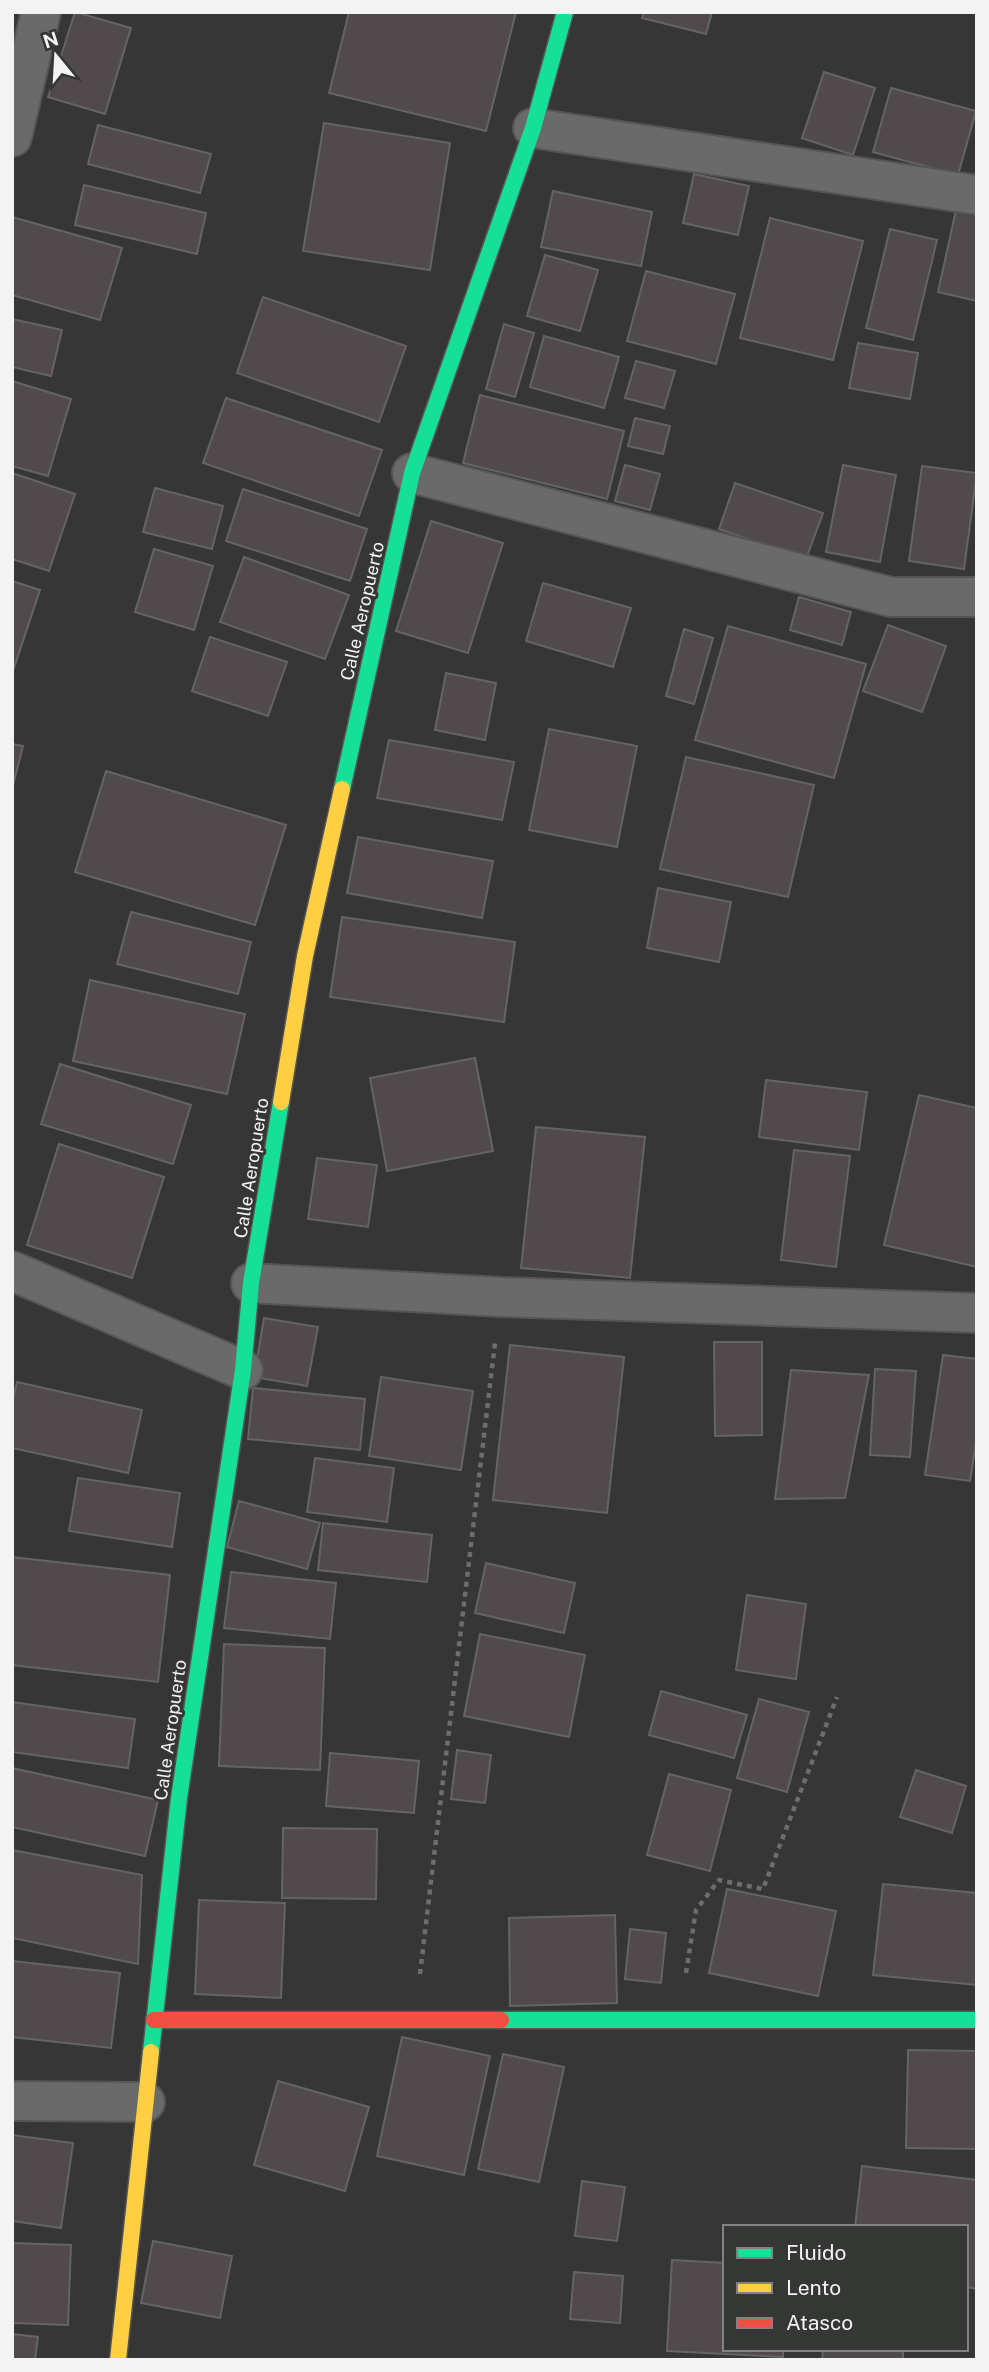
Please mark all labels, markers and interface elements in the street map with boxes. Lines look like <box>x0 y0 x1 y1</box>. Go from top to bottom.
north arrow <box>21 21 91 91</box>
text: N <box>40 27 61 53</box>
street label: Calle Aeropuerto <box>336 540 388 682</box>
street label: Calle Aeropuerto <box>230 1096 272 1240</box>
street label: Calle Aeropuerto <box>150 1658 190 1802</box>
legend <box>723 2225 968 2351</box>
text: Fluido <box>786 2240 846 2265</box>
text: Lento <box>786 2275 841 2300</box>
text: Atasco <box>786 2310 853 2335</box>

